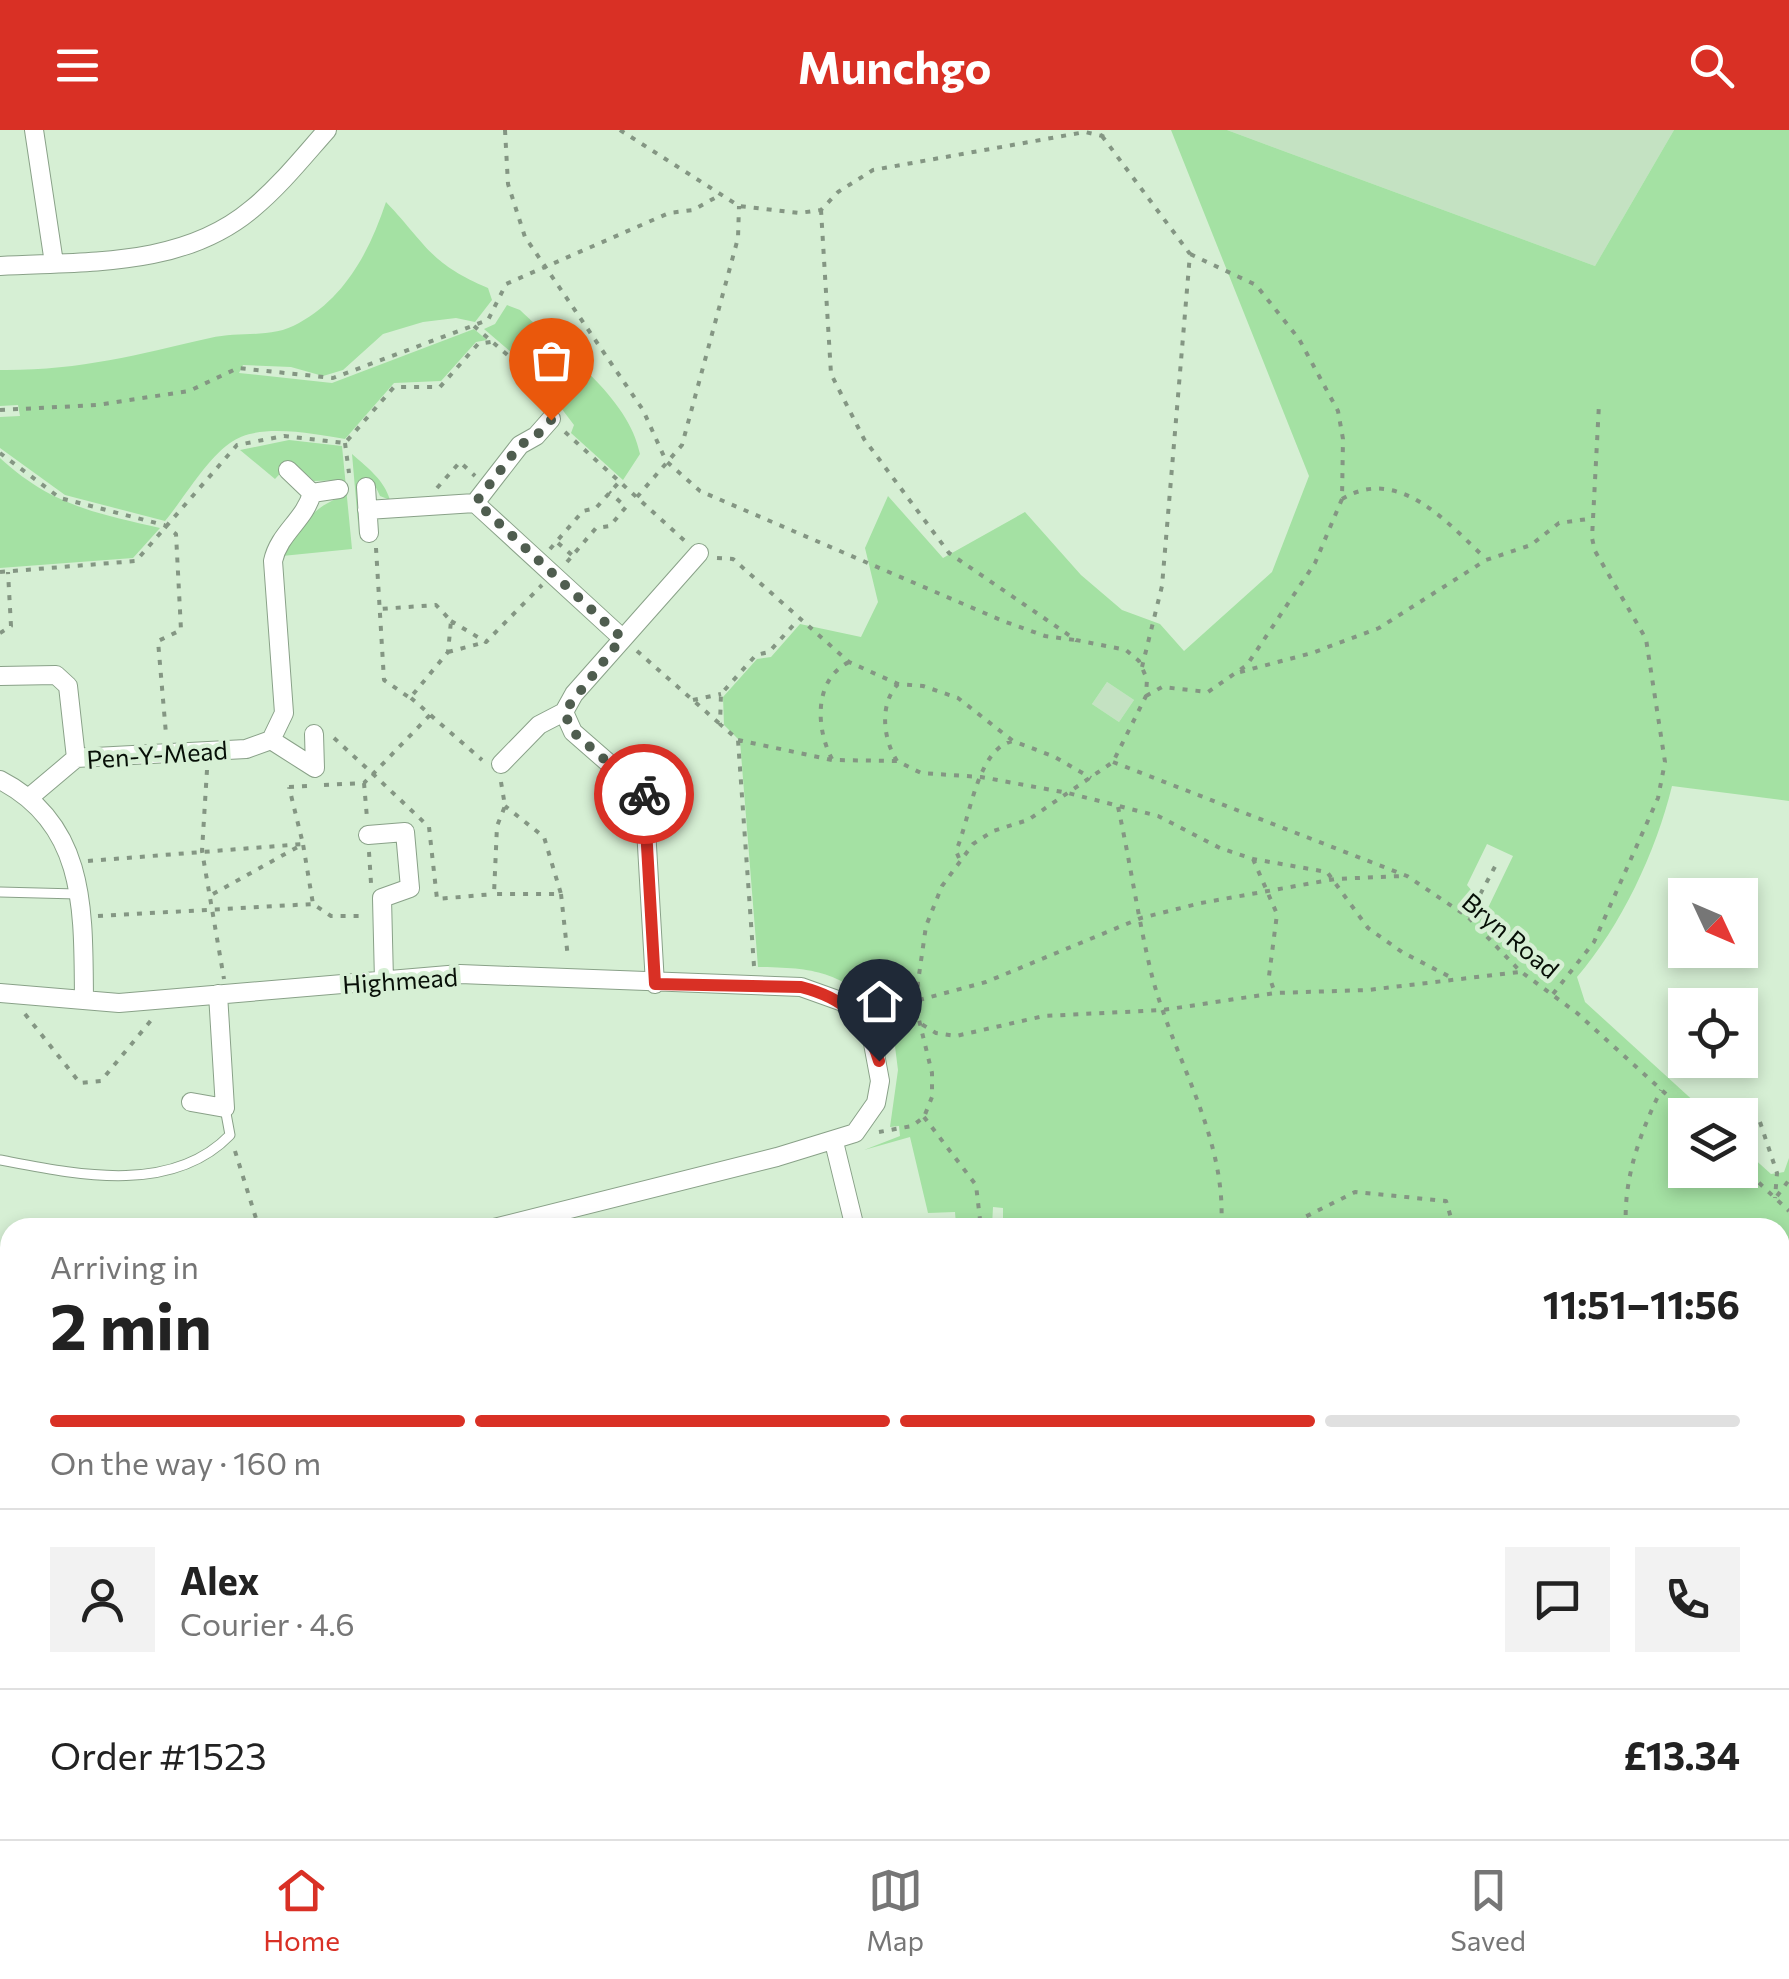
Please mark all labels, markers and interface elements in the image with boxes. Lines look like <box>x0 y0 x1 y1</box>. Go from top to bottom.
icon: menu <box>50 38 105 93</box>
text: Munchgo <box>798 38 991 93</box>
icon: search <box>1684 38 1739 93</box>
pin <box>509 318 594 421</box>
icon: bag <box>524 333 579 388</box>
street label: Pen-Y-Mead <box>85 734 229 774</box>
courier <box>594 744 694 844</box>
icon: bike <box>617 767 672 822</box>
north arrow <box>1668 878 1758 968</box>
map controls <box>1668 878 1758 1188</box>
street label: Bryn Road <box>1457 886 1565 984</box>
pin <box>837 959 922 1062</box>
street label: Highmead <box>341 961 459 999</box>
icon: home <box>852 974 907 1029</box>
button: locate <box>1668 988 1758 1078</box>
button: layers <box>1668 1098 1758 1188</box>
text: Arriving in <box>50 1246 199 1286</box>
text: 11:51–11:56 <box>1543 1280 1740 1327</box>
text: 2 min <box>50 1284 212 1363</box>
text: On the way · 160 m <box>50 1442 321 1482</box>
button: person <box>50 1547 155 1652</box>
button: chat <box>1505 1547 1610 1652</box>
button: phone <box>1635 1547 1740 1652</box>
text: Alex <box>180 1556 259 1603</box>
text: Courier · 4.6 <box>180 1603 355 1643</box>
text: Order #1523 <box>50 1731 267 1778</box>
text: £13.34 <box>1623 1731 1740 1778</box>
tab: Home <box>263 1863 340 1957</box>
tab: Map <box>866 1863 924 1957</box>
tab: Saved <box>1450 1863 1526 1957</box>

